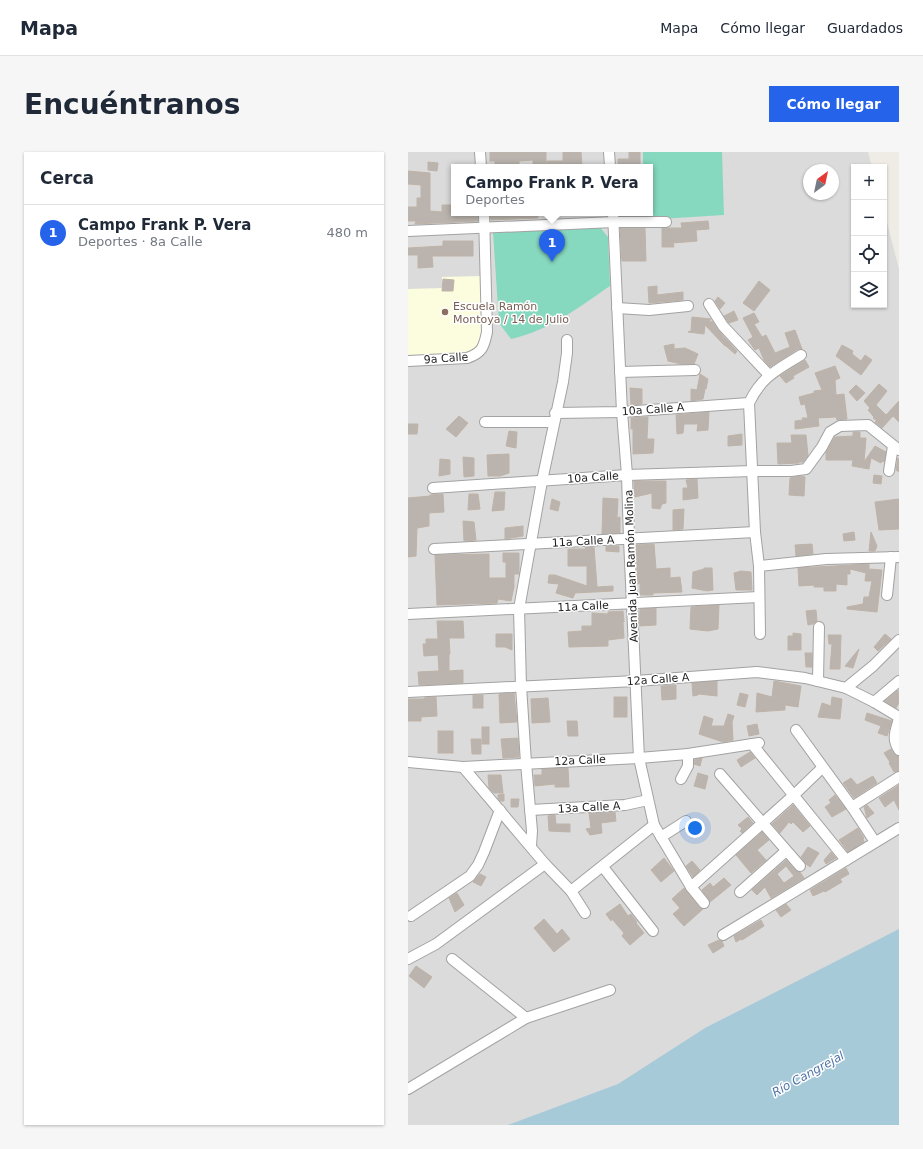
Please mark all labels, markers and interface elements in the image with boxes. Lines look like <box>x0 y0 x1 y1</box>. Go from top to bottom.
text: Mapa <box>20 17 78 39</box>
text: Mapa <box>660 20 698 36</box>
text: Cómo llegar <box>720 20 805 36</box>
text: Guardados <box>827 20 903 36</box>
button: Cómo llegar <box>769 86 899 122</box>
text: Encuéntranos <box>24 88 240 121</box>
popup <box>451 164 653 216</box>
north arrow <box>803 164 839 200</box>
map controls <box>851 164 887 308</box>
button: + <box>851 164 887 200</box>
text: Cerca <box>40 168 94 188</box>
text: Campo Frank P. Vera <box>465 174 639 192</box>
text: Deportes <box>465 192 525 207</box>
button: − <box>851 200 887 236</box>
text: Campo Frank P. Vera <box>78 216 251 234</box>
text: 1 <box>48 225 58 240</box>
text: 480 m <box>326 225 368 240</box>
pin: 1 <box>539 229 565 262</box>
text: Deportes · 8a Calle <box>78 234 202 249</box>
button: locate <box>851 236 887 272</box>
button: layers <box>851 272 887 308</box>
place label: Escuela Ramón Montoya / 14 de Julio <box>453 300 569 326</box>
marker: Escuela Ramón Montoya / 14 de Julio <box>440 307 450 317</box>
street label: 9a Calle <box>423 350 469 367</box>
street label: 10a Calle A <box>621 401 685 418</box>
street label: 10a Calle <box>567 469 619 486</box>
street label: Avenida Juan Ramón Molina <box>622 489 641 643</box>
street label: 11a Calle A <box>551 533 615 550</box>
street label: 11a Calle <box>557 599 609 614</box>
street label: 12a Calle A <box>626 671 690 688</box>
street label: 12a Calle <box>554 753 606 768</box>
street label: 13a Calle A <box>557 799 621 816</box>
your location <box>685 818 705 838</box>
water label: Río Cangrejal <box>770 1048 847 1100</box>

